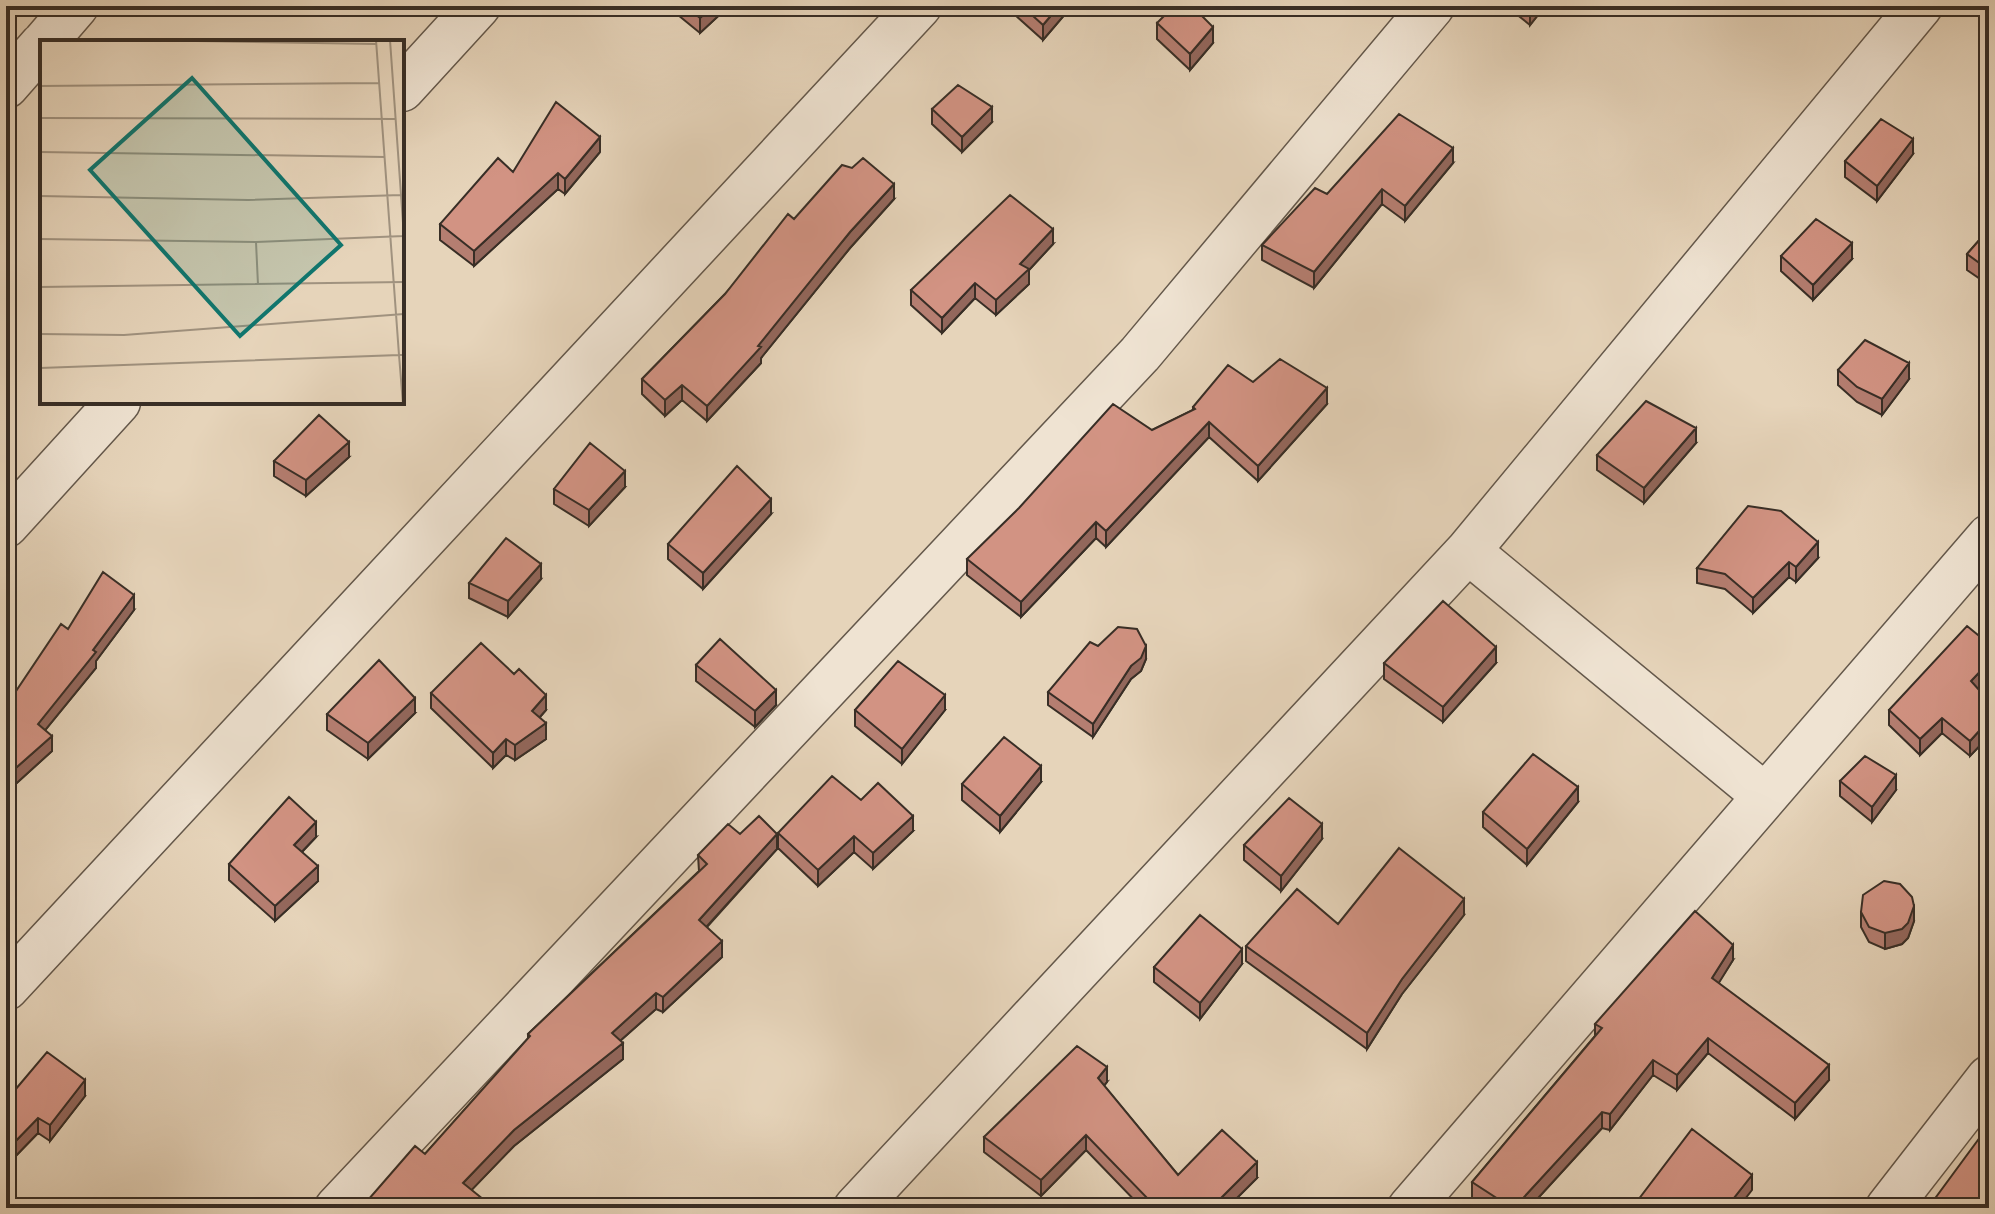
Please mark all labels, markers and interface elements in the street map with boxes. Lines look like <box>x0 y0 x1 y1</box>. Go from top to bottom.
inset map <box>40 40 404 404</box>

